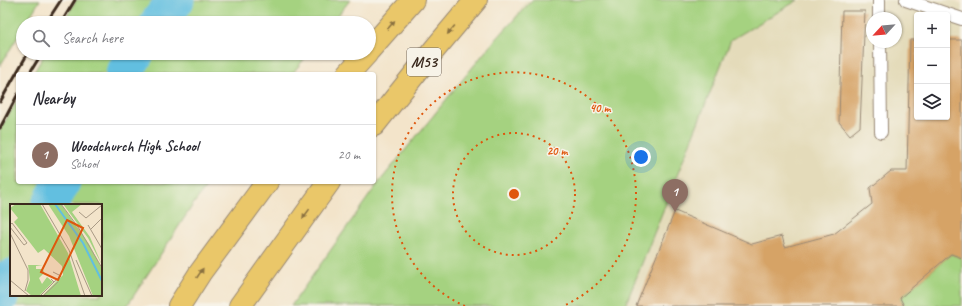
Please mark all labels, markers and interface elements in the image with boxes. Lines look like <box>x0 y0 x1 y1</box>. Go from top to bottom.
north arrow <box>866 12 902 48</box>
map controls <box>914 12 950 120</box>
button: + <box>914 12 950 48</box>
search box <box>16 16 376 60</box>
one-way arrow <box>387 20 396 30</box>
one-way arrow <box>446 24 455 35</box>
icon: search <box>30 27 52 49</box>
text: Search here <box>62 29 123 48</box>
road number: M53 <box>407 48 441 76</box>
button: − <box>914 48 950 84</box>
button: layers <box>914 84 950 120</box>
text: Nearby <box>32 88 75 109</box>
text: 40 m <box>590 100 611 116</box>
text: Woodchurch High School <box>70 137 198 156</box>
text: 20 m <box>547 143 568 159</box>
text: 1 <box>42 147 48 163</box>
text: 20 m <box>338 147 360 163</box>
your location <box>631 147 651 167</box>
text: School <box>70 156 98 172</box>
pin: 1 <box>662 179 688 212</box>
centre of rings <box>507 187 521 201</box>
inset map <box>10 204 102 296</box>
one-way arrow <box>302 208 311 219</box>
one-way arrow <box>196 268 204 278</box>

